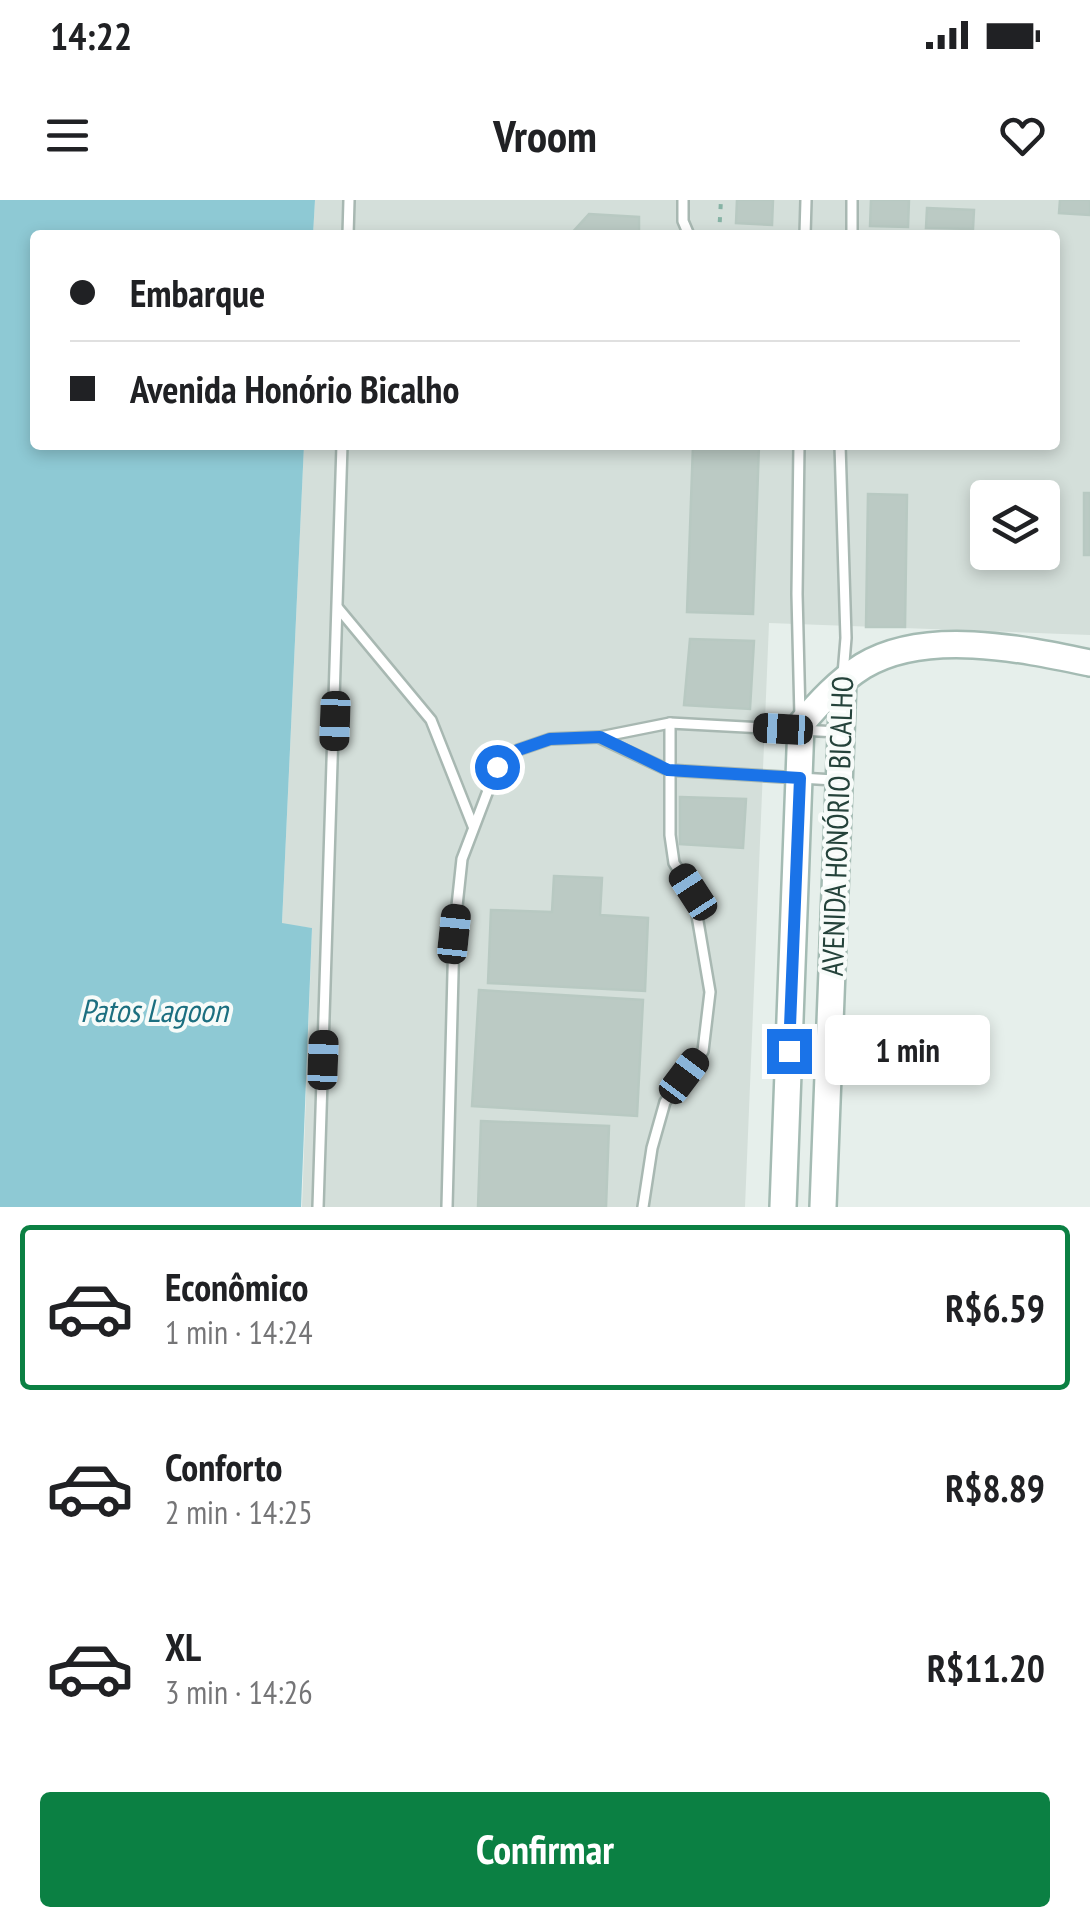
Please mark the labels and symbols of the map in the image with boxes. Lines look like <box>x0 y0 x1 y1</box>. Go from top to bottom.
street label: AVENIDA HONÓRIO BICALHO <box>812 675 861 977</box>
car <box>319 690 351 752</box>
car <box>752 712 814 746</box>
route start <box>475 745 520 790</box>
car <box>664 859 722 925</box>
car <box>436 903 472 965</box>
water label: Patos Lagoon <box>80 989 230 1031</box>
callout: 1 min <box>824 1016 989 1086</box>
car <box>307 1029 339 1091</box>
route end <box>767 1029 812 1074</box>
car <box>654 1043 714 1109</box>

